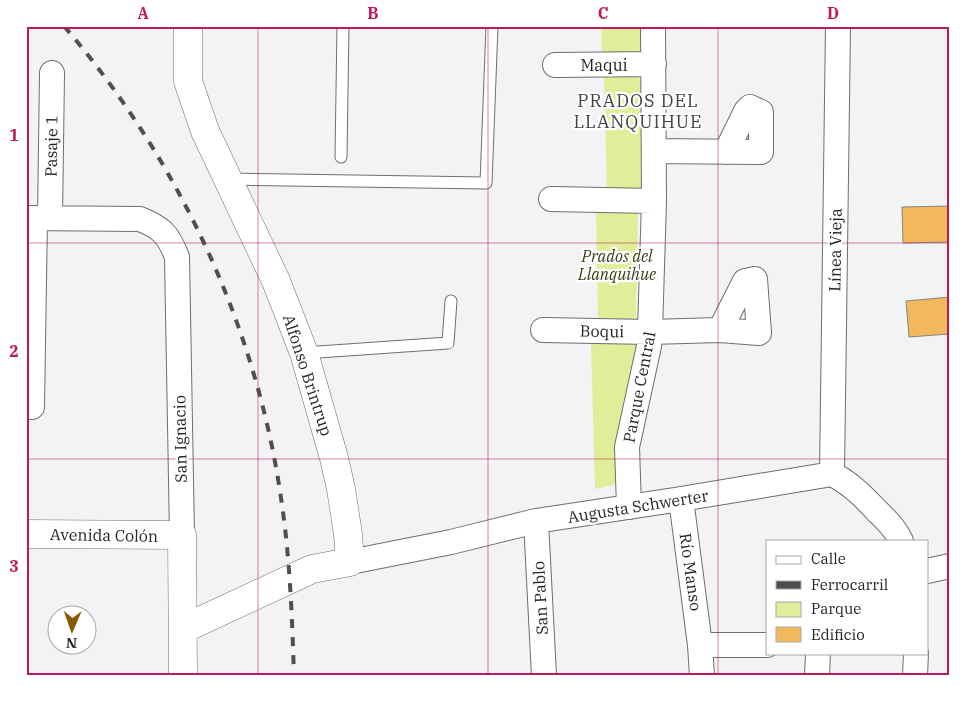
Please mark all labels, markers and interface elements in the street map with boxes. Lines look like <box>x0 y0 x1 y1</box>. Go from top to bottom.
text: A <box>137 3 149 23</box>
text: B <box>367 3 379 23</box>
text: C <box>598 3 608 23</box>
text: D <box>827 3 839 23</box>
street label: Maqui <box>580 55 628 75</box>
district label: PRADOS DEL LLANQUIHUE <box>573 89 703 133</box>
street label: Pasaje 1 <box>40 115 62 177</box>
text: 1 <box>9 125 19 145</box>
street label: Línea Vieja <box>824 208 846 292</box>
park label: Prados del Llanquihue <box>577 246 656 284</box>
street label: Alfonso Brintrup <box>279 312 337 438</box>
street label: Boqui <box>580 321 624 341</box>
street label: Parque Central <box>618 330 660 444</box>
text: 2 <box>9 341 19 361</box>
street label: San Ignacio <box>169 395 191 483</box>
street label: Augusta Schwerter <box>566 485 710 527</box>
street label: Avenida Colón <box>50 524 158 546</box>
street label: Río Manso <box>676 532 706 612</box>
legend <box>766 540 928 654</box>
text: Calle <box>811 549 846 568</box>
text: 3 <box>9 556 19 576</box>
street label: San Pablo <box>528 561 552 635</box>
text: Ferrocarril <box>811 575 888 594</box>
text: Parque <box>811 599 861 618</box>
north arrow <box>48 604 98 654</box>
text: Edificio <box>811 625 865 644</box>
text: N <box>66 634 77 652</box>

